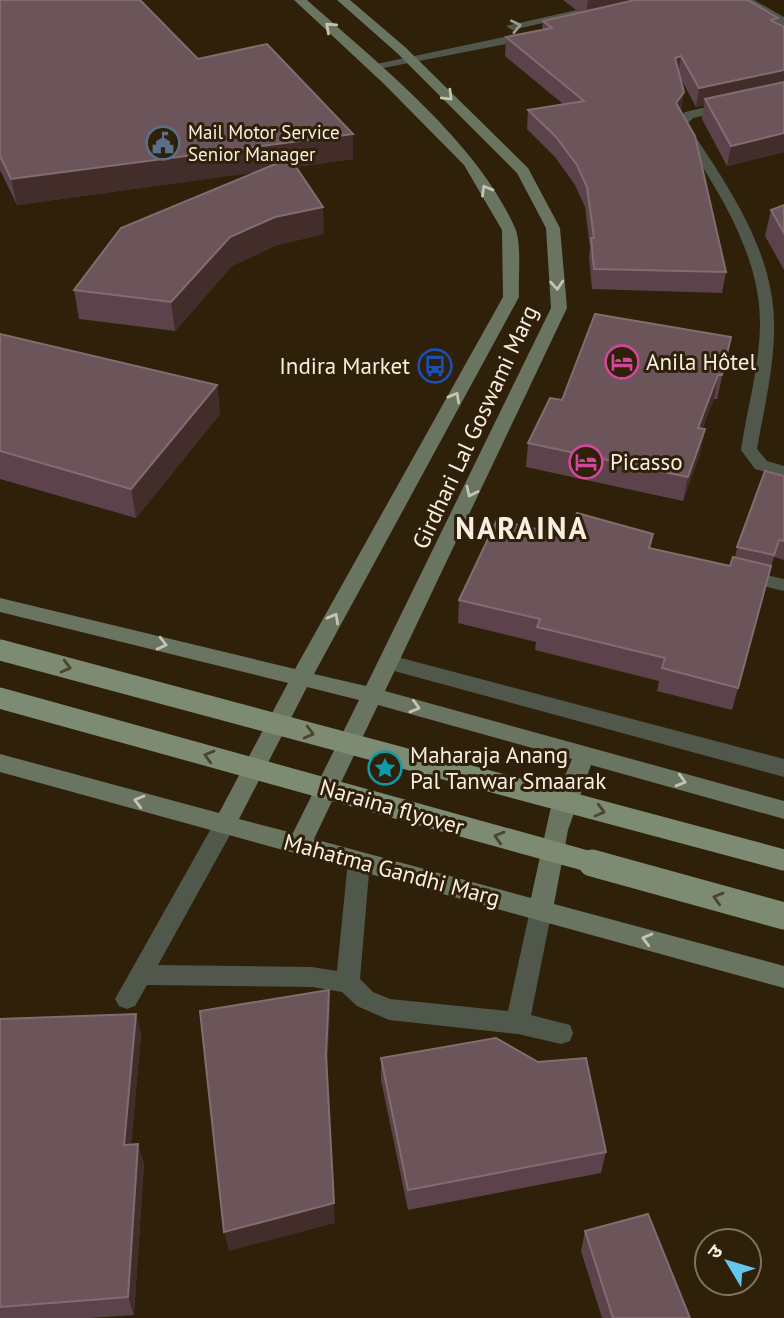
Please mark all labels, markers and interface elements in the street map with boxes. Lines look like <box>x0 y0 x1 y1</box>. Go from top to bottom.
one-way arrow <box>510 19 522 34</box>
one-way arrow <box>325 23 338 35</box>
one-way arrow <box>439 87 452 100</box>
place label: Mail Motor Service Senior Manager <box>188 120 340 166</box>
public building icon: Mail Motor Service Senior Manager <box>144 124 182 162</box>
one-way arrow <box>481 185 494 198</box>
one-way arrow <box>549 279 564 290</box>
street label: Girdhari Lal Goswami Marg <box>405 300 544 553</box>
hotel icon: Anila Hôtel <box>603 343 641 381</box>
bus stop icon: Indira Market <box>416 347 454 385</box>
place label: Anila Hôtel <box>646 347 756 376</box>
place label: Indira Market <box>279 351 410 380</box>
one-way arrow <box>447 392 460 405</box>
hotel icon: Picasso <box>567 443 605 481</box>
place label: Picasso <box>610 447 683 476</box>
one-way arrow <box>466 485 480 497</box>
district label: NARAINA <box>455 508 589 547</box>
one-way arrow <box>326 613 339 626</box>
one-way arrow <box>155 636 167 650</box>
one-way arrow <box>60 659 72 674</box>
one-way arrow <box>408 699 420 713</box>
one-way arrow <box>303 725 315 739</box>
place label: Maharaja Anang Pal Tanwar Smaarak <box>410 740 606 795</box>
place icon: Maharaja Anang Pal Tanwar Smaarak <box>366 749 404 787</box>
one-way arrow <box>203 750 215 765</box>
street label: Naraina flyover <box>317 772 468 841</box>
one-way arrow <box>675 773 687 788</box>
one-way arrow <box>134 795 146 809</box>
one-way arrow <box>594 803 606 817</box>
street label: Mahatma Gandhi Marg <box>281 827 503 912</box>
one-way arrow <box>493 831 505 845</box>
one-way arrow <box>712 892 724 906</box>
one-way arrow <box>642 933 654 948</box>
north arrow <box>693 1227 763 1297</box>
text: उ <box>702 1239 728 1263</box>

